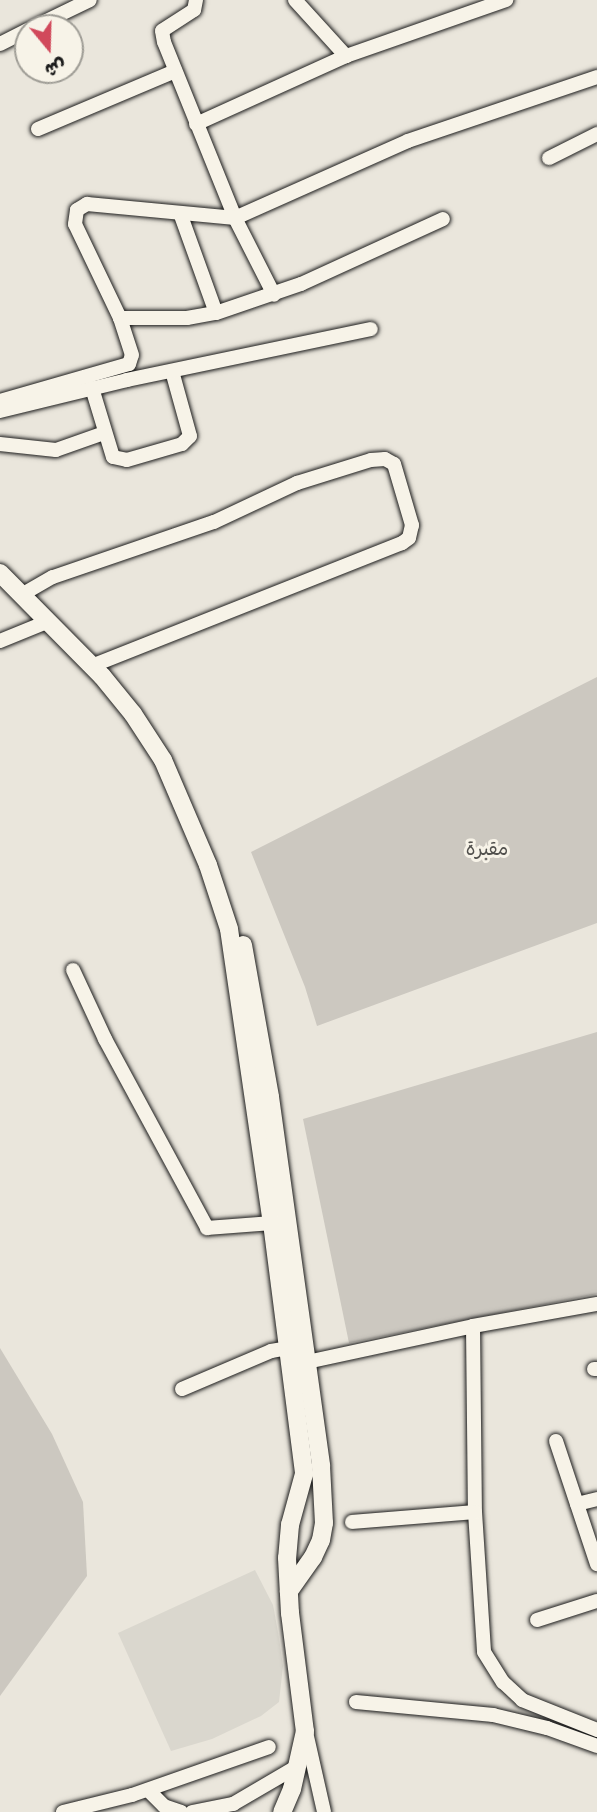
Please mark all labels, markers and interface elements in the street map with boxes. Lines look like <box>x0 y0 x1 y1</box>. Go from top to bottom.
north arrow <box>14 14 84 84</box>
text: ش <box>40 49 70 85</box>
park label: مقبرة <box>466 840 508 862</box>

